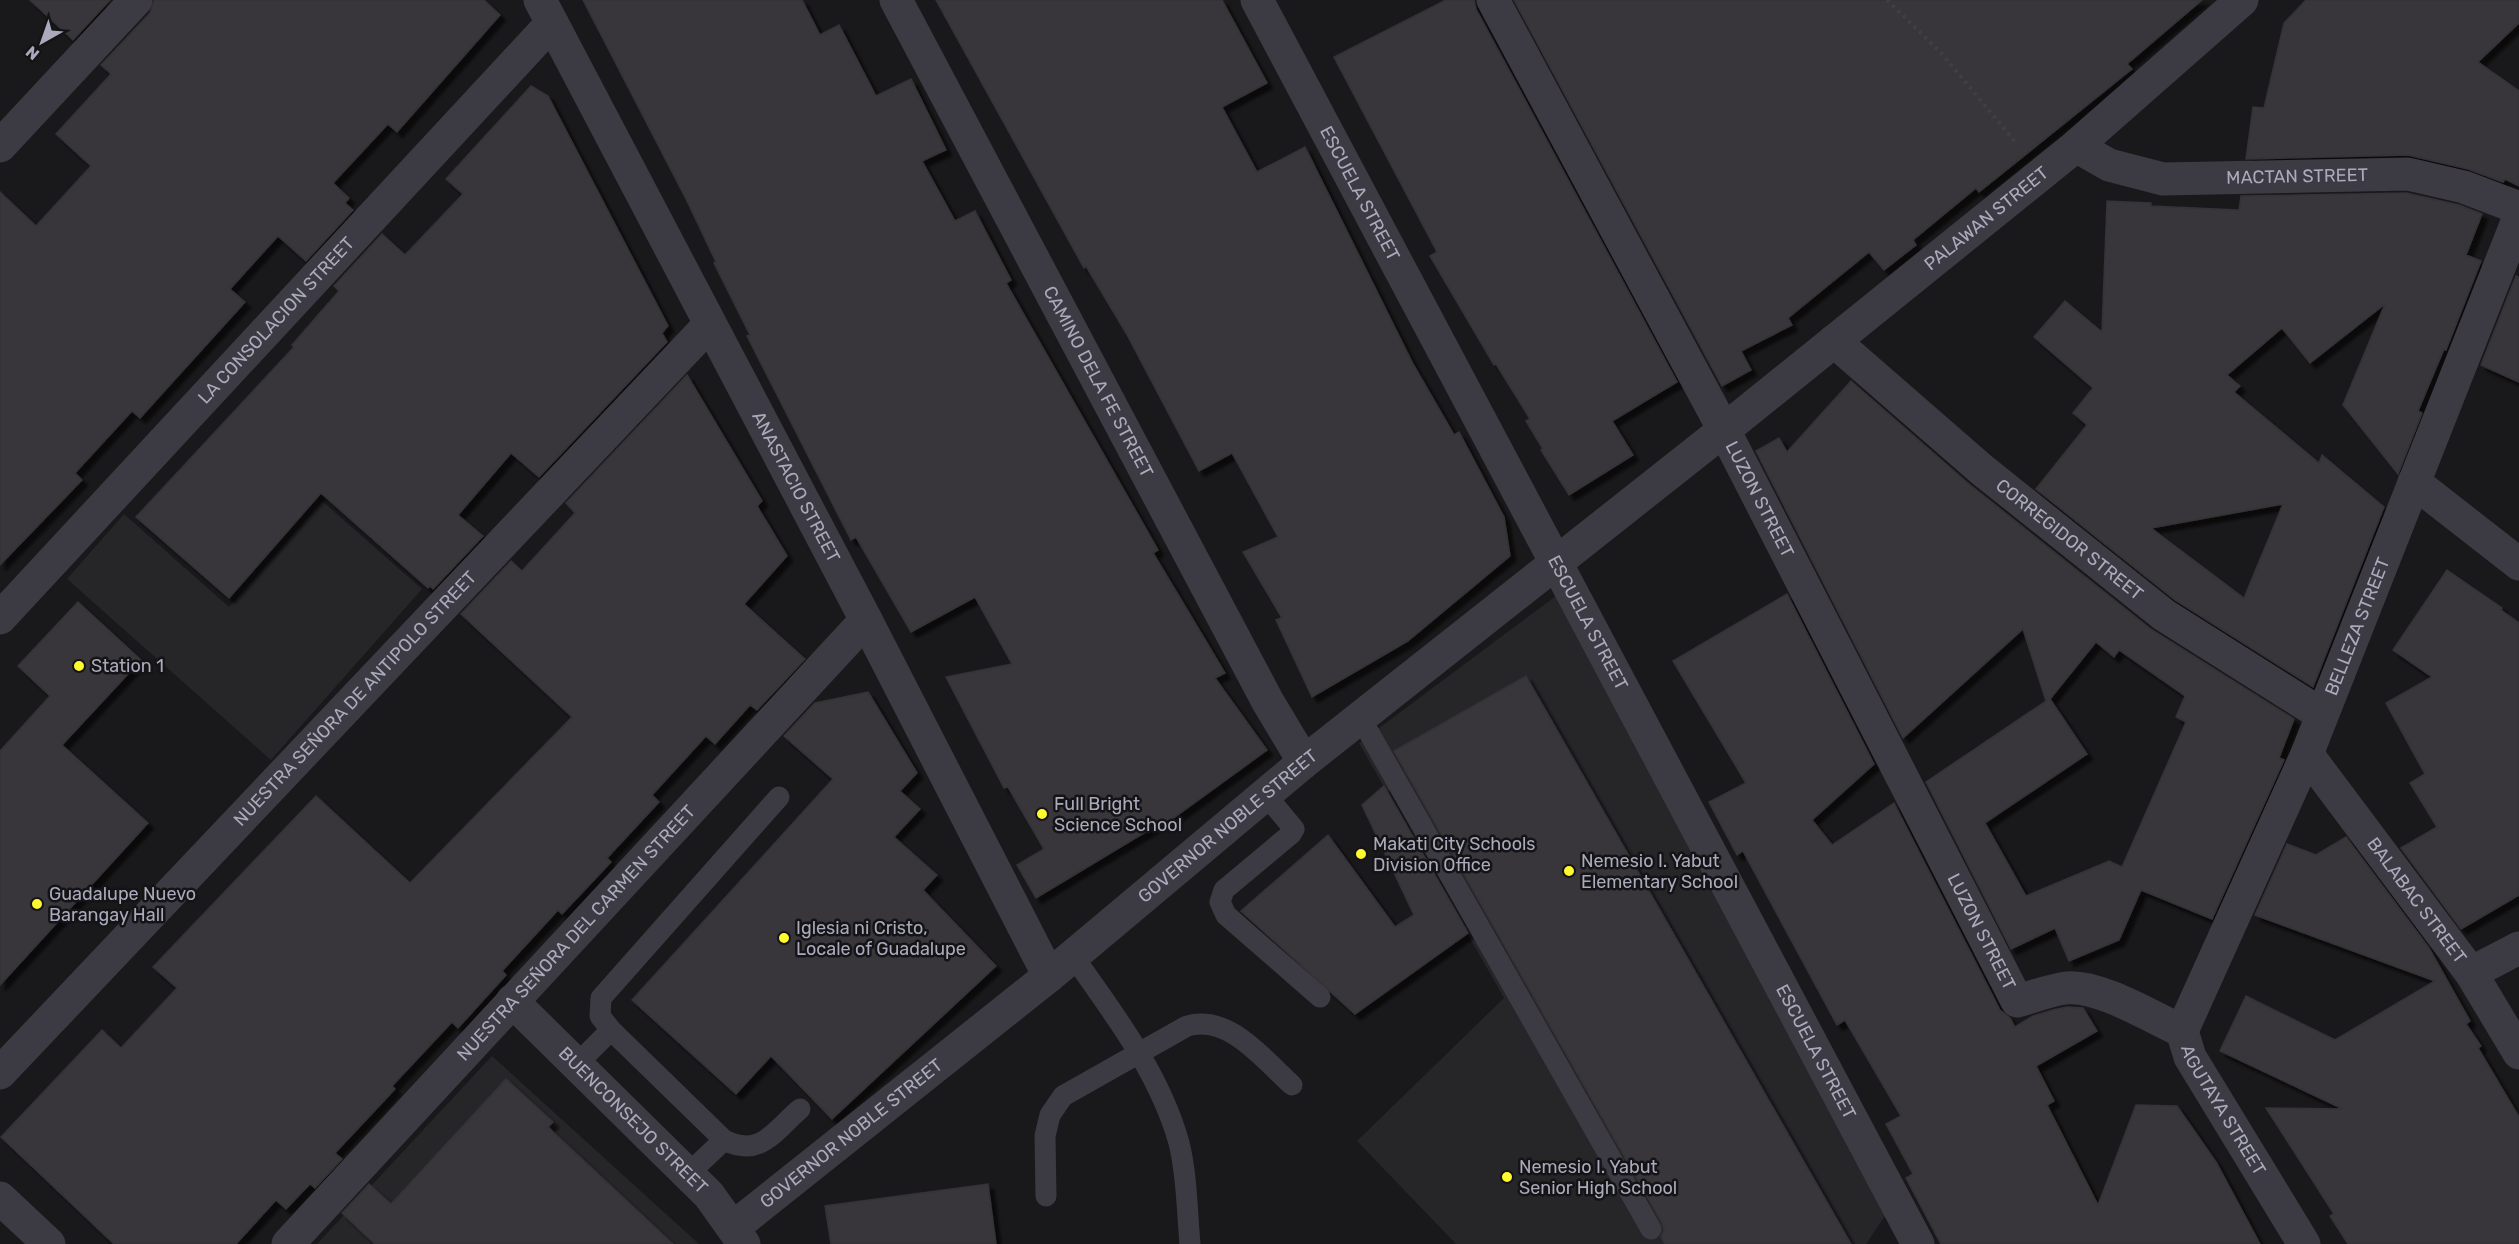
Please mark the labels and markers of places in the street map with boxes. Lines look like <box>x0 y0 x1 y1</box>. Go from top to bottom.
place label: Station 1 <box>91 655 164 677</box>
marker: Station 1 <box>72 659 86 673</box>
place label: Full Bright Science School <box>1054 793 1182 836</box>
marker: Full Bright Science School <box>1035 807 1049 821</box>
place label: Makati City Schools Division Office <box>1373 833 1536 876</box>
marker: Makati City Schools Division Office <box>1354 847 1368 861</box>
place label: Nemesio I. Yabut Elementary School <box>1581 850 1738 893</box>
marker: Nemesio I. Yabut Elementary School <box>1562 864 1576 878</box>
place label: Guadalupe Nuevo Barangay Hall <box>49 883 196 926</box>
marker: Guadalupe Nuevo Barangay Hall <box>30 897 44 911</box>
place label: Iglesia ni Cristo, Locale of Guadalupe <box>796 917 966 960</box>
marker: Iglesia ni Cristo, Locale of Guadalupe <box>777 931 791 945</box>
place label: Nemesio I. Yabut Senior High School <box>1519 1156 1677 1199</box>
marker: Nemesio I. Yabut Senior High School <box>1500 1170 1514 1184</box>

